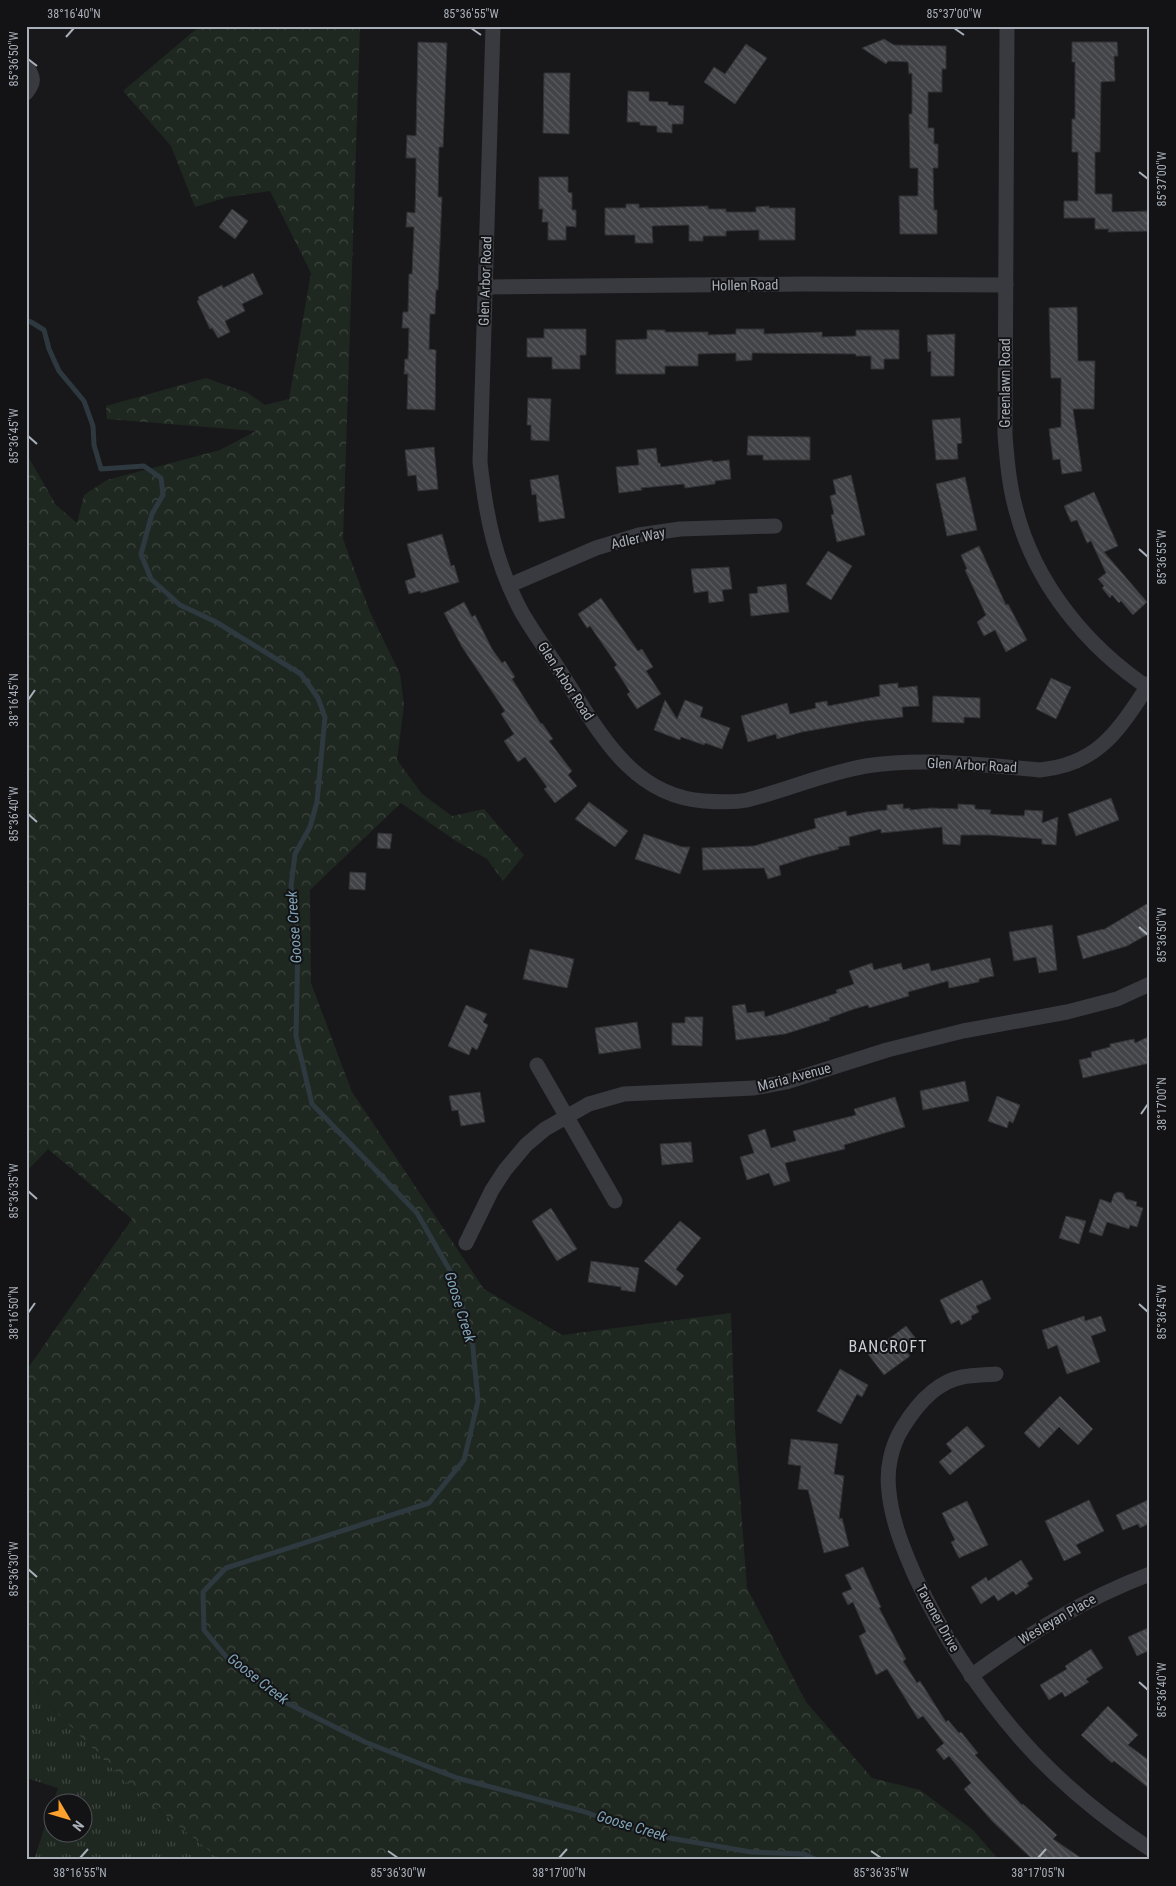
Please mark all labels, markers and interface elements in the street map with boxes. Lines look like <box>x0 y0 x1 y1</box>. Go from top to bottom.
text: 38°16'40"N <box>47 7 101 21</box>
text: 85°36'55"W <box>443 7 499 21</box>
text: 85°37'00"W <box>926 7 982 21</box>
text: 85°36'50"W <box>7 31 21 87</box>
text: 85°37'00"W <box>1155 151 1169 207</box>
street label: Glen Arbor Road <box>475 236 495 326</box>
street label: Hollen Road <box>711 276 779 294</box>
street label: Greenlawn Road <box>997 338 1013 428</box>
text: 85°36'45"W <box>7 408 21 464</box>
street label: Adler Way <box>609 524 667 552</box>
text: 85°36'55"W <box>1155 529 1169 585</box>
street label: Glen Arbor Road <box>535 639 597 723</box>
text: 38°16'45"N <box>7 673 21 727</box>
street label: Glen Arbor Road <box>927 755 1017 775</box>
text: 85°36'40"W <box>7 786 21 842</box>
water label: Goose Creek <box>282 890 306 964</box>
text: 85°36'50"W <box>1155 907 1169 963</box>
street label: Maria Avenue <box>756 1059 833 1094</box>
text: 38°17'00"N <box>1155 1077 1169 1131</box>
text: 85°36'35"W <box>7 1163 21 1219</box>
water label: Goose Creek <box>441 1270 479 1345</box>
text: 85°36'45"W <box>1155 1284 1169 1340</box>
text: 38°16'50"N <box>7 1286 21 1340</box>
district label: BANCROFT <box>848 1337 928 1356</box>
text: 85°36'30"W <box>7 1541 21 1597</box>
street label: Tavener Drive <box>913 1582 963 1655</box>
street label: Wesleyan Place <box>1016 1590 1099 1647</box>
water label: Goose Creek <box>224 1649 293 1709</box>
text: 85°36'40"W <box>1155 1662 1169 1718</box>
north arrow <box>42 1794 92 1844</box>
water label: Goose Creek <box>595 1807 670 1845</box>
text: N <box>69 1818 87 1834</box>
text: 38°16'55"N <box>53 1866 107 1880</box>
text: 85°36'30"W <box>370 1866 426 1880</box>
text: 38°17'00"N <box>532 1866 586 1880</box>
text: 85°36'35"W <box>853 1866 909 1880</box>
text: 38°17'05"N <box>1011 1866 1065 1880</box>

